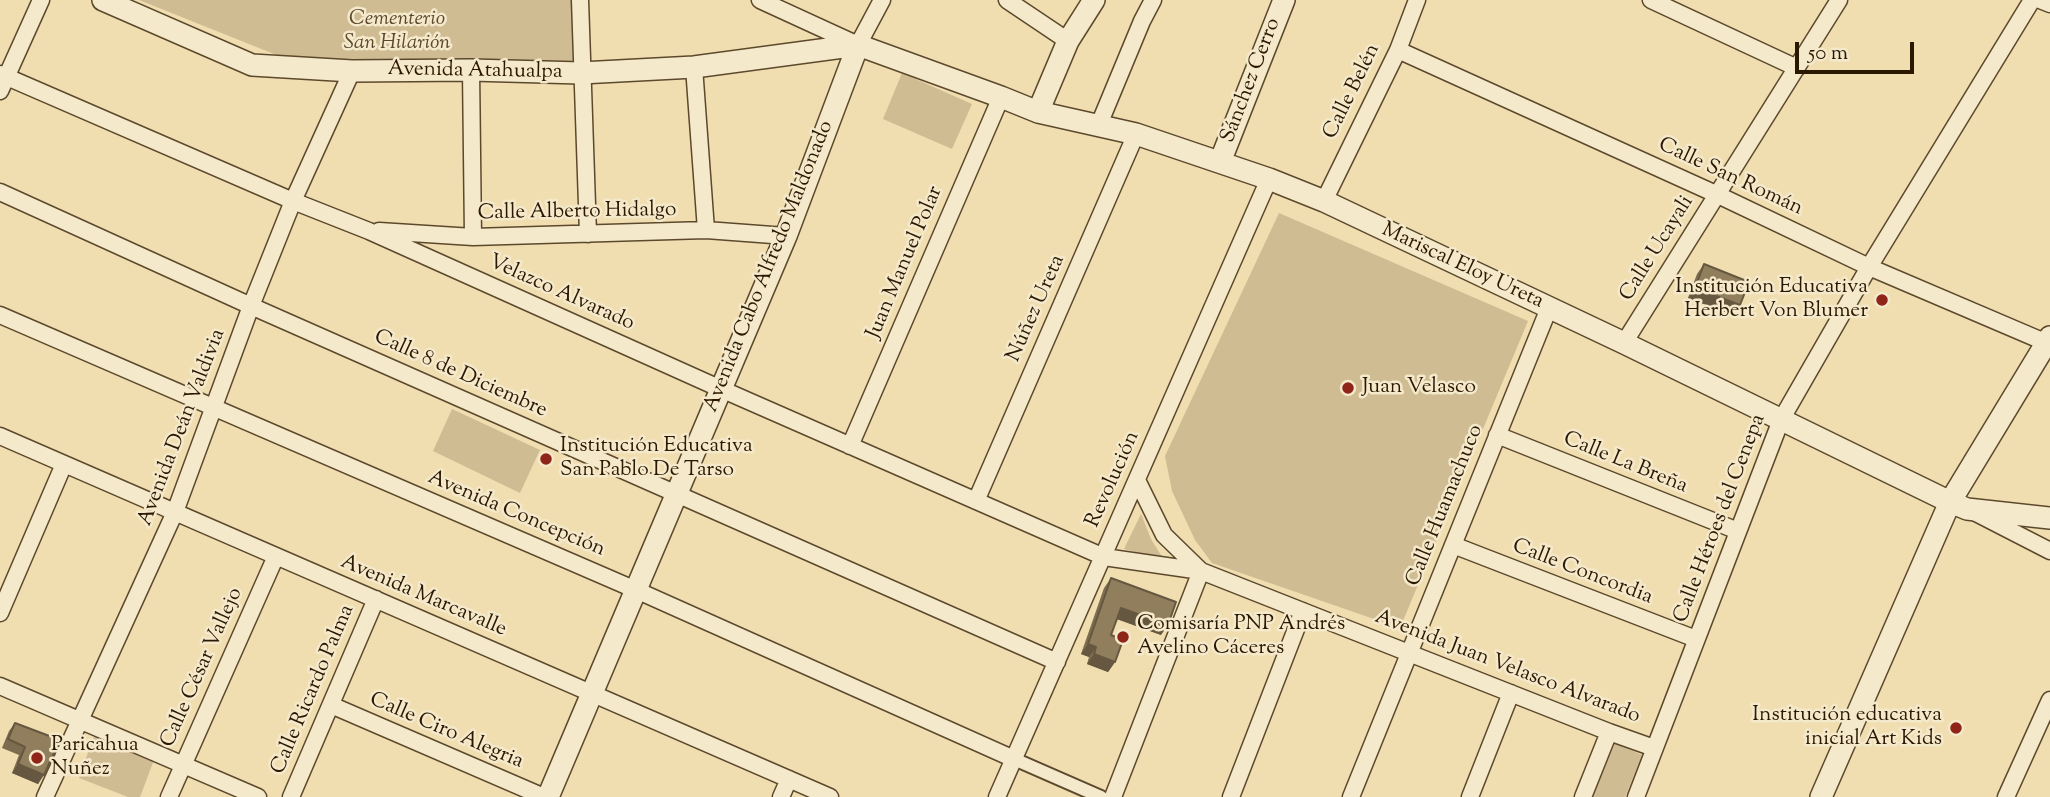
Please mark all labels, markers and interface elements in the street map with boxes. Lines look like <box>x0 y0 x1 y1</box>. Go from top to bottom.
park label: Cementerio San Hilarión <box>344 7 450 57</box>
street label: Sánchez Cerro <box>1217 15 1287 147</box>
scale bar <box>1798 28 1917 72</box>
text: 50 m <box>1808 39 1848 69</box>
street label: Calle Belén <box>1319 40 1387 144</box>
street label: Avenida Atahualpa <box>387 58 563 86</box>
street label: Avenida Cabo Alfredo Maldonado <box>700 118 840 416</box>
street label: Calle San Román <box>1654 133 1806 223</box>
street label: Juan Manuel Polar <box>862 183 950 343</box>
street label: Calle Ucayali <box>1616 192 1700 306</box>
street label: Calle Alberto Hidalgo <box>477 199 677 227</box>
street label: Mariscal Eloy Ureta <box>1377 218 1547 316</box>
street label: Velazco Alvarado <box>484 251 638 337</box>
street label: Núñez Ureta <box>1002 251 1072 367</box>
place label: Institución Educativa Herbert Von Blumer <box>1675 275 1868 325</box>
marker: Institución Educativa Herbert Von Blumer <box>1874 292 1890 308</box>
street label: Calle 8 de Diciembre <box>370 325 550 425</box>
street label: Avenida Deán Valdivia <box>134 326 232 530</box>
place label: Juan Velasco <box>1362 375 1476 401</box>
marker: Juan Velasco <box>1340 380 1356 396</box>
street label: Calle Héroes del Cenepa <box>1670 411 1772 627</box>
street label: Calle Huamachuco <box>1402 422 1490 590</box>
street label: Revolución <box>1082 428 1146 532</box>
street label: Calle La Breña <box>1559 428 1691 500</box>
place label: Institución Educativa San Pablo De Tarso <box>560 434 753 484</box>
marker: Institución Educativa San Pablo De Tarso <box>538 451 554 467</box>
street label: Avenida Concepción <box>423 466 609 564</box>
street label: Calle Concordia <box>1508 535 1656 611</box>
street label: Avenida Marcavalle <box>336 551 510 643</box>
street label: Calle César Vallejo <box>156 584 250 752</box>
street label: Calle Ricardo Palma <box>267 602 361 778</box>
street label: Avenida Juan Velasco Alvarado <box>1371 606 1643 730</box>
place label: Comisaría PNP Andrés Avelino Cáceres <box>1137 612 1345 662</box>
marker: Comisaría PNP Andrés Avelino Cáceres <box>1115 629 1131 645</box>
street label: Calle Ciro Alegria <box>365 688 527 776</box>
place label: Institución educativa inicial Art Kids <box>1752 703 1942 753</box>
marker: Institución educativa inicial Art Kids <box>1948 720 1964 736</box>
place label: Paricahua Nuñez <box>51 733 139 783</box>
marker: Paricahua Nuñez <box>29 750 45 766</box>

